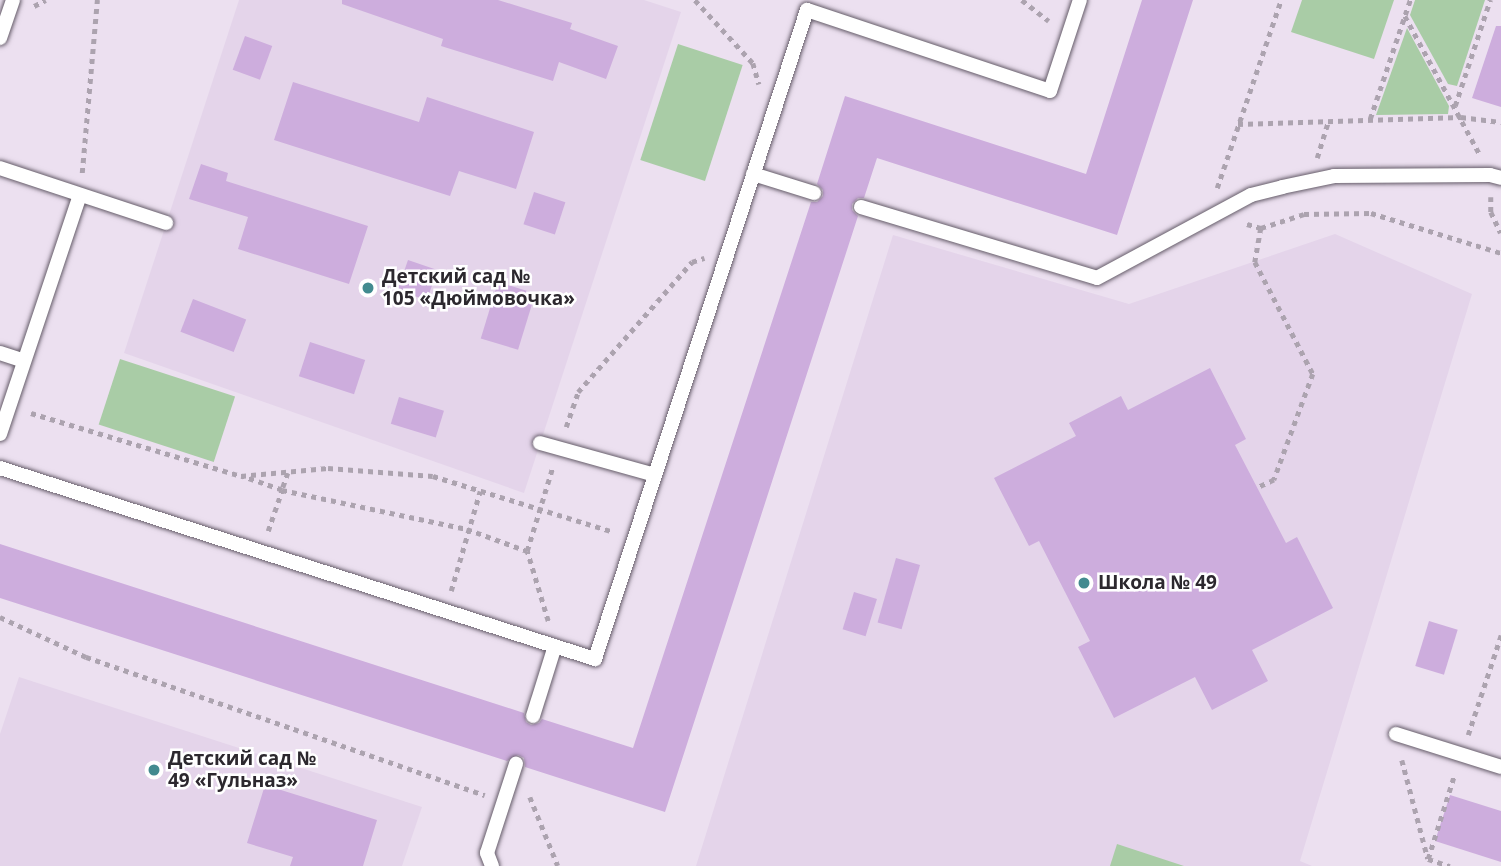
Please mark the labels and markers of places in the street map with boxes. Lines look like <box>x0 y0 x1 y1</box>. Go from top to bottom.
place label: Детский сад № 105 «Дюймовочка» <box>382 266 575 310</box>
marker: Детский сад № 105 «Дюймовочка» <box>360 280 376 296</box>
place label: Школа № 49 <box>1098 572 1217 594</box>
marker: Школа № 49 <box>1076 575 1092 591</box>
place label: Детский сад № 49 «Гульназ» <box>168 748 316 792</box>
marker: Детский сад № 49 «Гульназ» <box>146 762 162 778</box>

